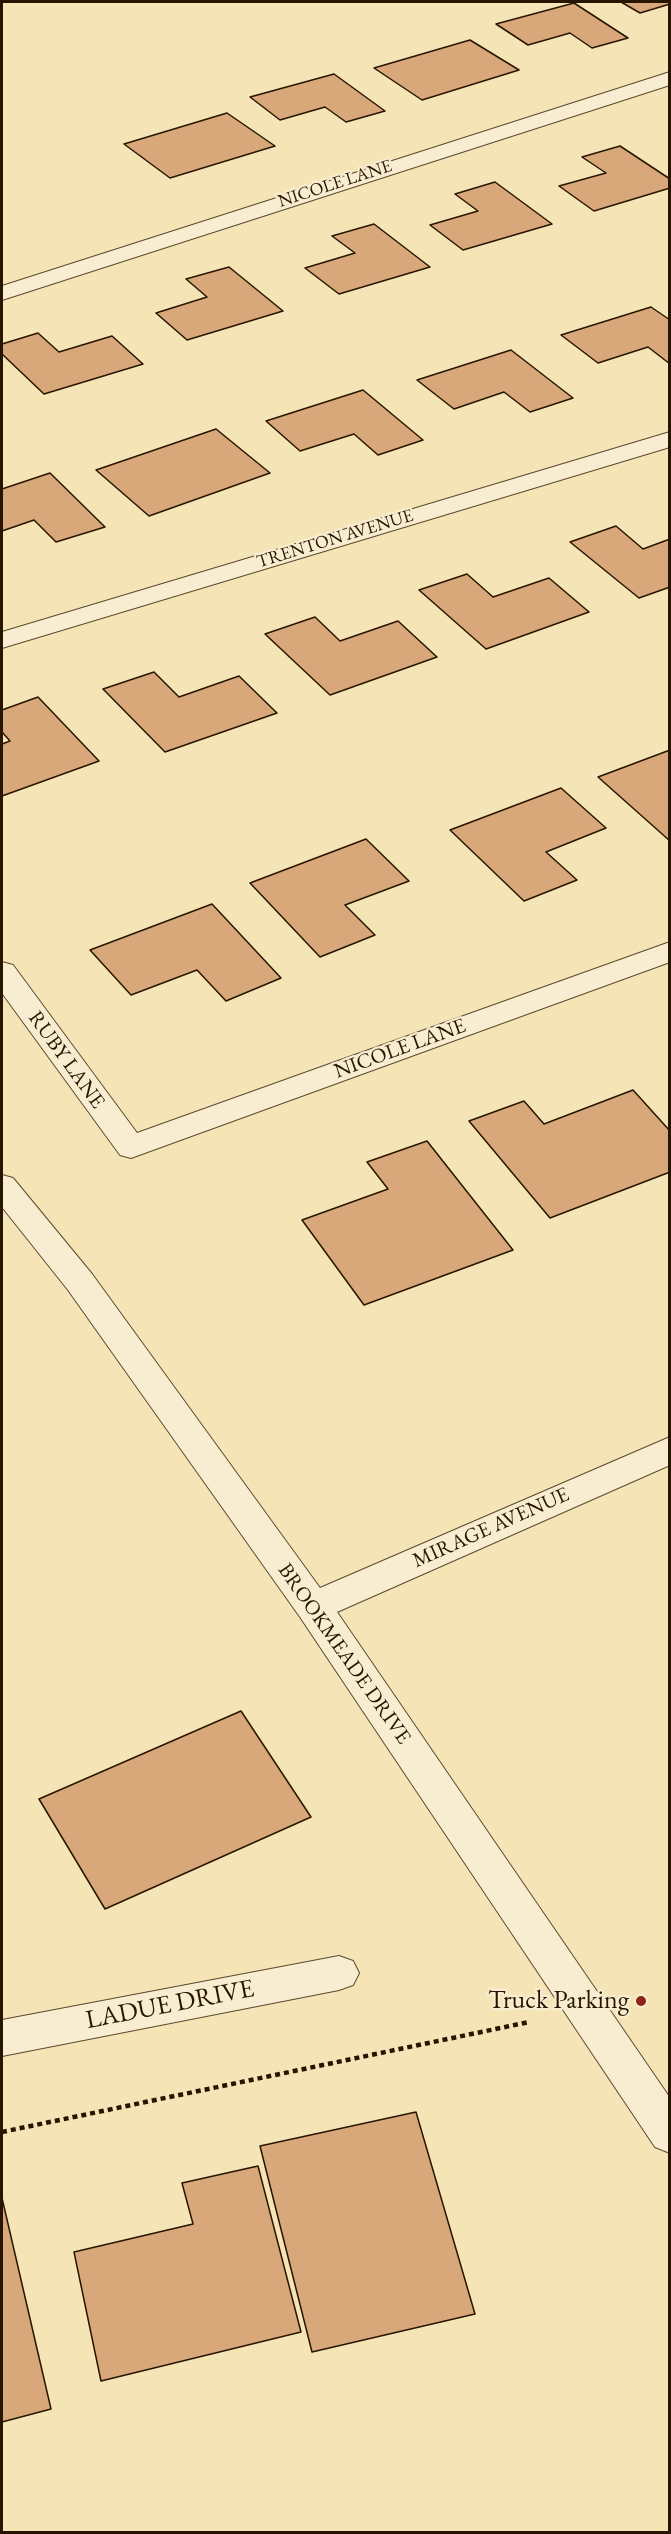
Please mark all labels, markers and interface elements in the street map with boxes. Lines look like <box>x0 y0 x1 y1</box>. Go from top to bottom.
street label: NICOLE LANE <box>275 155 395 213</box>
street label: TRENTON AVENUE <box>254 505 416 573</box>
street label: RUBY LANE <box>22 1006 110 1114</box>
street label: NICOLE LANE <box>331 1014 469 1084</box>
street label: MIRAGE AVENUE <box>409 1482 573 1574</box>
street label: BROOKMEADE DRIVE <box>272 1559 416 1749</box>
street label: LADUE DRIVE <box>83 1973 257 2037</box>
place label: Truck Parking <box>488 1985 629 2017</box>
marker: Truck Parking <box>634 1994 648 2008</box>

